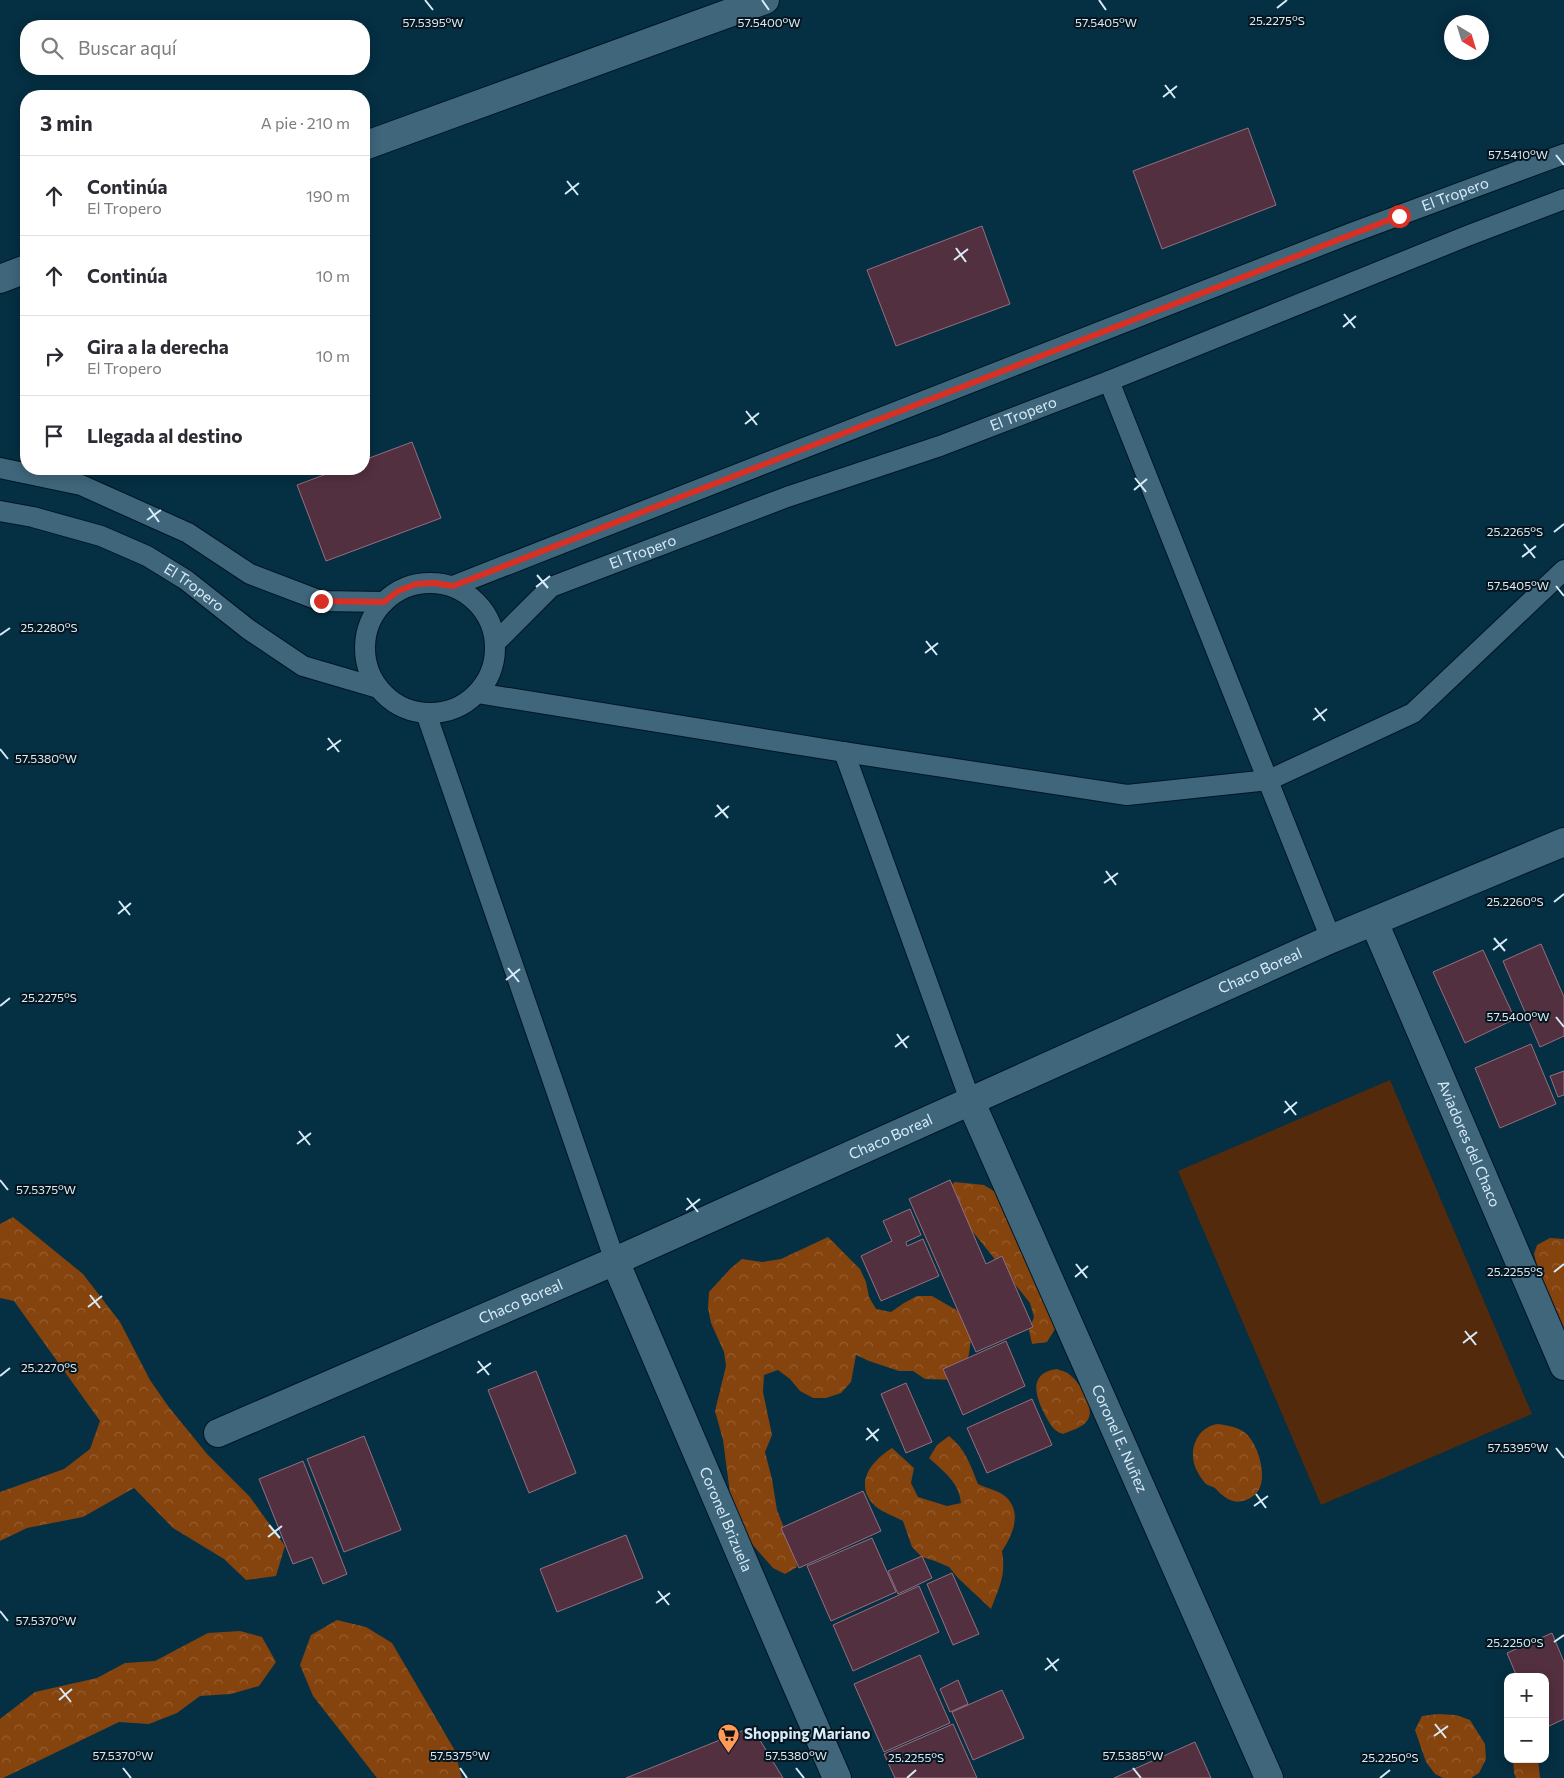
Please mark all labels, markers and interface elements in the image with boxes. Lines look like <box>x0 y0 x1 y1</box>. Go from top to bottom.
text: 25.2275°S <box>1249 13 1305 27</box>
text: 57.5395°W <box>402 15 464 29</box>
text: 57.5400°W <box>738 15 800 29</box>
text: 57.5405°W <box>1075 15 1137 29</box>
north arrow <box>1444 15 1489 60</box>
search box <box>20 20 370 75</box>
icon: search <box>38 34 66 62</box>
text: Buscar aquí <box>78 36 177 59</box>
text: 3 min <box>40 110 93 135</box>
text: A pie · 210 m <box>261 113 350 132</box>
text: 57.5410°W <box>1488 147 1548 161</box>
street label: El Tropero <box>1419 173 1491 214</box>
text: Continúa <box>87 175 168 198</box>
icon: ahead <box>40 182 68 210</box>
text: 190 m <box>306 186 350 205</box>
text: El Tropero <box>87 198 162 217</box>
route start <box>1388 205 1411 228</box>
icon: ahead <box>40 262 68 290</box>
text: Continúa <box>87 264 168 287</box>
text: 10 m <box>316 266 350 285</box>
text: Gira a la derecha <box>87 335 229 358</box>
icon: right <box>40 342 68 370</box>
text: 10 m <box>316 346 350 365</box>
text: El Tropero <box>87 358 162 377</box>
street label: El Tropero <box>987 392 1059 434</box>
icon: arrive <box>40 422 68 450</box>
text: Llegada al destino <box>87 424 243 447</box>
text: 25.2265°S <box>1487 524 1543 538</box>
street label: El Tropero <box>606 530 678 572</box>
street label: El Tropero <box>161 559 228 615</box>
text: 57.5405°W <box>1487 578 1549 592</box>
route end <box>310 590 333 613</box>
text: 25.2280°S <box>20 620 78 634</box>
text: 57.5380°W <box>15 751 77 765</box>
text: 25.2260°S <box>1486 894 1544 908</box>
street label: Chaco Boreal <box>1215 943 1304 997</box>
text: 25.2275°S <box>21 990 77 1004</box>
text: 57.5400°W <box>1487 1009 1549 1023</box>
street label: Aviadores del Chaco <box>1435 1077 1505 1210</box>
street label: Chaco Boreal <box>846 1109 935 1163</box>
text: 57.5375°W <box>16 1182 76 1196</box>
text: 25.2255°S <box>1487 1264 1543 1278</box>
street label: Chaco Boreal <box>476 1275 565 1327</box>
text: 25.2270°S <box>21 1360 77 1374</box>
street label: Coronel E. Nuñez <box>1089 1381 1152 1495</box>
text: 57.5395°W <box>1487 1440 1549 1454</box>
street label: Coronel Brizuela <box>696 1464 757 1574</box>
text: 57.5370°W <box>16 1613 76 1627</box>
text: 25.2250°S <box>1487 1635 1543 1649</box>
map controls <box>1504 1673 1549 1763</box>
button: + <box>1504 1673 1549 1718</box>
button: − <box>1504 1718 1549 1763</box>
supermarket icon: Shopping Mariano <box>716 1722 740 1753</box>
place label: Shopping Mariano <box>744 1724 871 1742</box>
text: 57.5370°W <box>93 1748 153 1762</box>
text: 57.5375°W <box>430 1748 490 1762</box>
text: 57.5380°W <box>765 1748 827 1762</box>
text: 57.5385°W <box>1102 1748 1164 1762</box>
text: 25.2255°S <box>888 1750 944 1764</box>
text: 25.2250°S <box>1362 1750 1418 1764</box>

